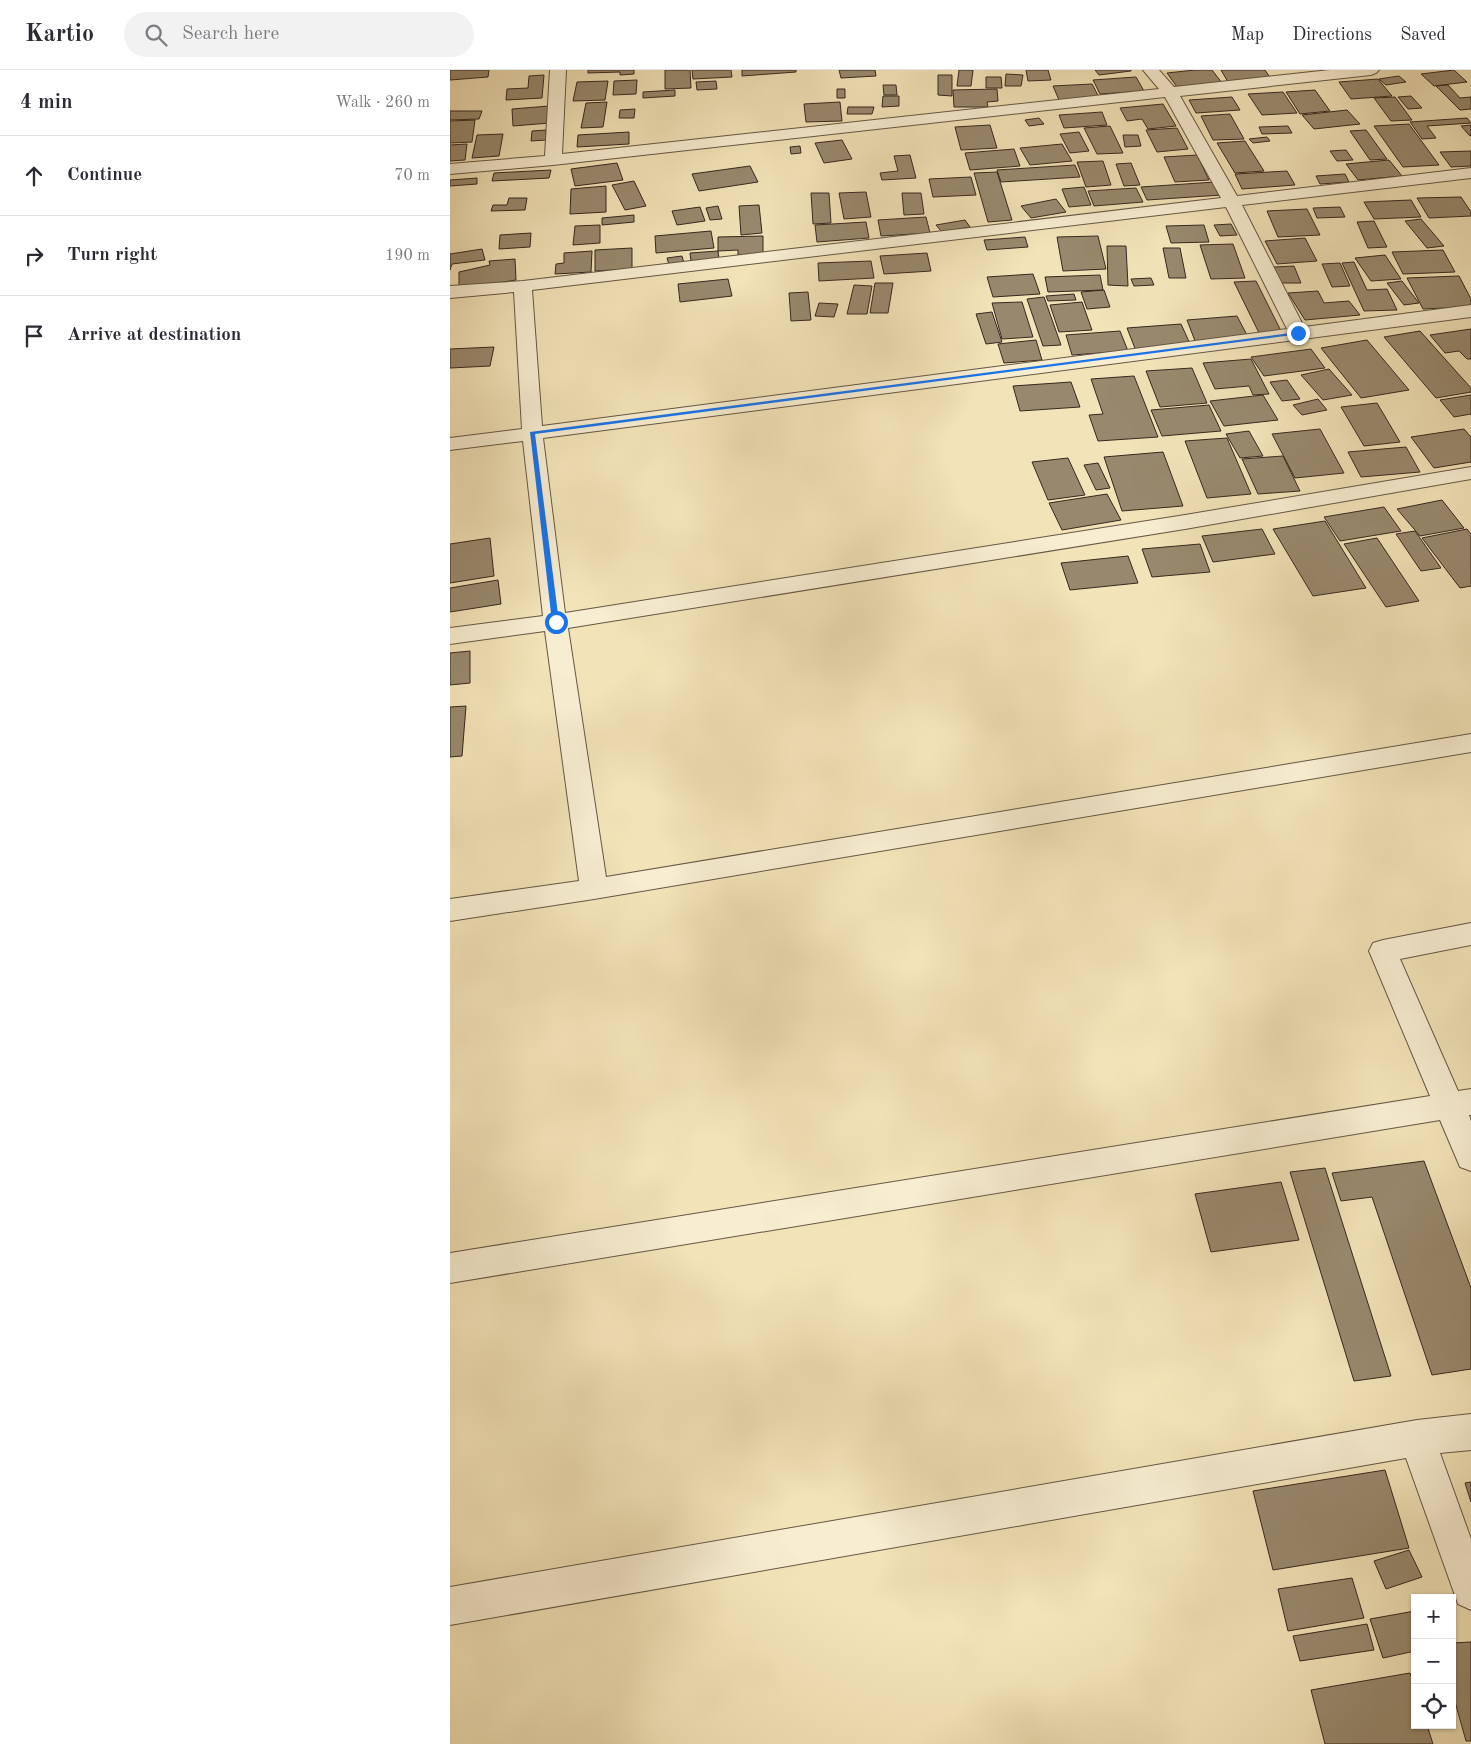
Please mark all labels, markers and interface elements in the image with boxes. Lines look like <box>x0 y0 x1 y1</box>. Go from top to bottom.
search box <box>124 12 474 57</box>
icon: search <box>142 21 170 49</box>
text: Kartio <box>25 23 94 47</box>
text: Search here <box>182 25 279 44</box>
text: Map <box>1231 26 1264 44</box>
text: Directions <box>1292 26 1372 44</box>
text: Saved <box>1400 26 1446 44</box>
text: 4 min <box>20 92 73 113</box>
text: Walk · 260 m <box>335 95 430 111</box>
icon: ahead <box>20 162 48 190</box>
text: Continue <box>67 166 142 185</box>
text: 70 m <box>394 168 430 184</box>
icon: right <box>20 242 48 270</box>
text: Turn right <box>67 246 157 265</box>
text: 190 m <box>385 248 430 264</box>
icon: arrive <box>20 322 48 350</box>
route end <box>1287 322 1310 345</box>
text: Arrive at destination <box>67 326 241 345</box>
route start <box>545 611 568 634</box>
map controls <box>1411 1594 1456 1729</box>
button: + <box>1411 1594 1456 1639</box>
button: − <box>1411 1639 1456 1684</box>
button: locate <box>1411 1684 1456 1729</box>

